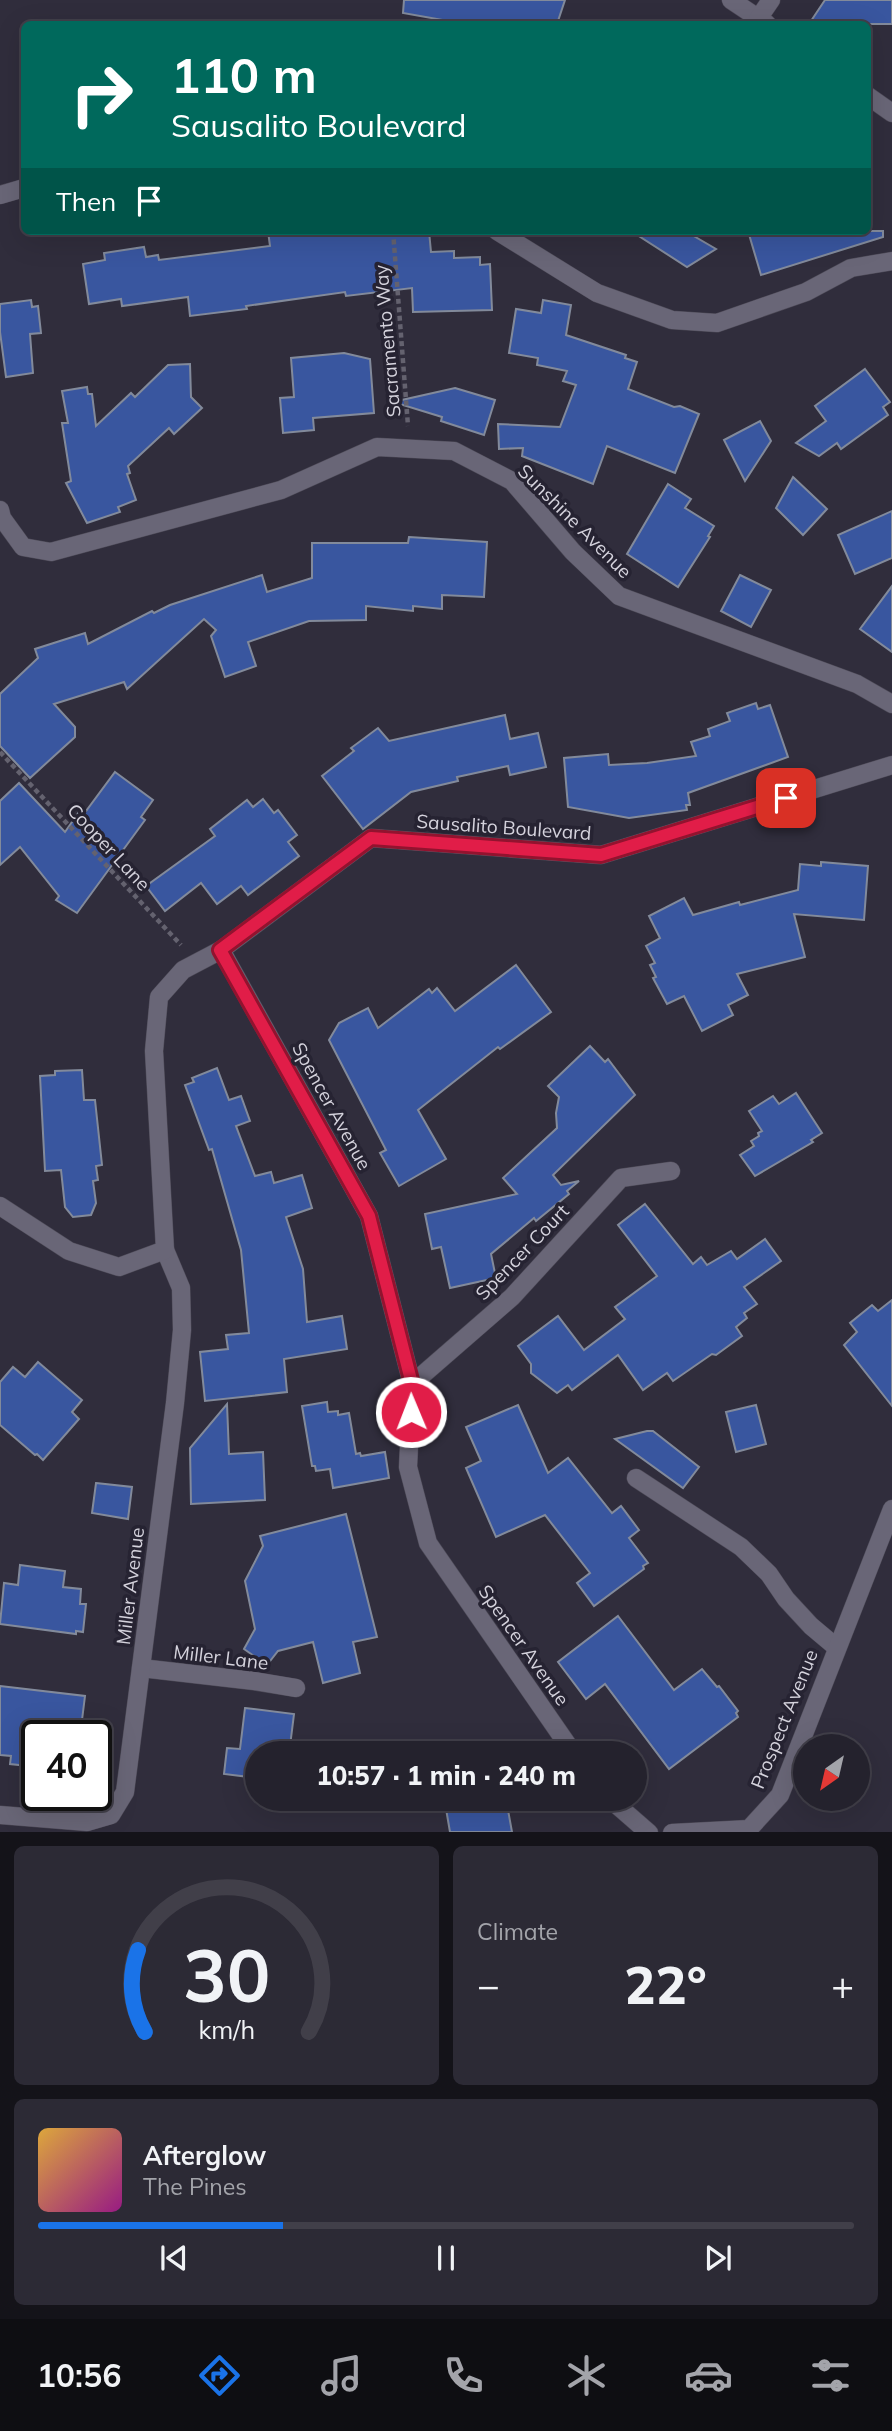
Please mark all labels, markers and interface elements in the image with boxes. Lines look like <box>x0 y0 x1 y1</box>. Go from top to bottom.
text: 110 m <box>171 44 317 105</box>
icon: right <box>56 49 147 140</box>
text: Sausalito Boulevard <box>171 105 466 145</box>
icon: arrive <box>130 182 168 220</box>
text: Then <box>56 185 116 218</box>
street label: Sacramento Way <box>368 264 406 418</box>
street label: Sunshine Avenue <box>513 459 637 583</box>
pin <box>756 768 816 828</box>
icon: arrive <box>767 779 805 817</box>
street label: Cooper Lane <box>62 798 156 896</box>
street label: Sausalito Boulevard <box>416 809 592 845</box>
street label: Spencer Avenue <box>287 1038 377 1174</box>
street label: Spencer Court <box>470 1199 574 1305</box>
position arrow <box>374 1375 448 1449</box>
street label: Miller Avenue <box>111 1526 149 1646</box>
street label: Spencer Avenue <box>473 1580 575 1710</box>
street label: Miller Lane <box>172 1639 270 1675</box>
street label: Prospect Avenue <box>745 1646 823 1792</box>
speed limit sign: 40 <box>21 1720 112 1811</box>
north arrow <box>793 1734 870 1811</box>
map controls <box>793 1734 870 1811</box>
text: 10:57 · 1 min · 240 m <box>316 1759 576 1792</box>
text: Climate <box>477 1917 558 1946</box>
text: 30 <box>183 1929 270 2020</box>
text: 22° <box>624 1952 707 2017</box>
text: − <box>477 1961 500 2009</box>
text: + <box>831 1961 854 2009</box>
text: km/h <box>198 2013 255 2044</box>
text: Afterglow <box>143 2139 266 2172</box>
text: The Pines <box>143 2172 247 2201</box>
icon: previous <box>155 2239 193 2277</box>
icon: pause <box>427 2239 465 2277</box>
icon: next <box>699 2239 737 2277</box>
icon: directions <box>195 2351 244 2400</box>
icon: music <box>317 2351 366 2400</box>
icon: phone <box>439 2351 488 2400</box>
icon: climate <box>562 2351 611 2400</box>
icon: car <box>684 2351 733 2400</box>
icon: filters <box>806 2351 855 2400</box>
text: 10:56 <box>37 2355 121 2395</box>

